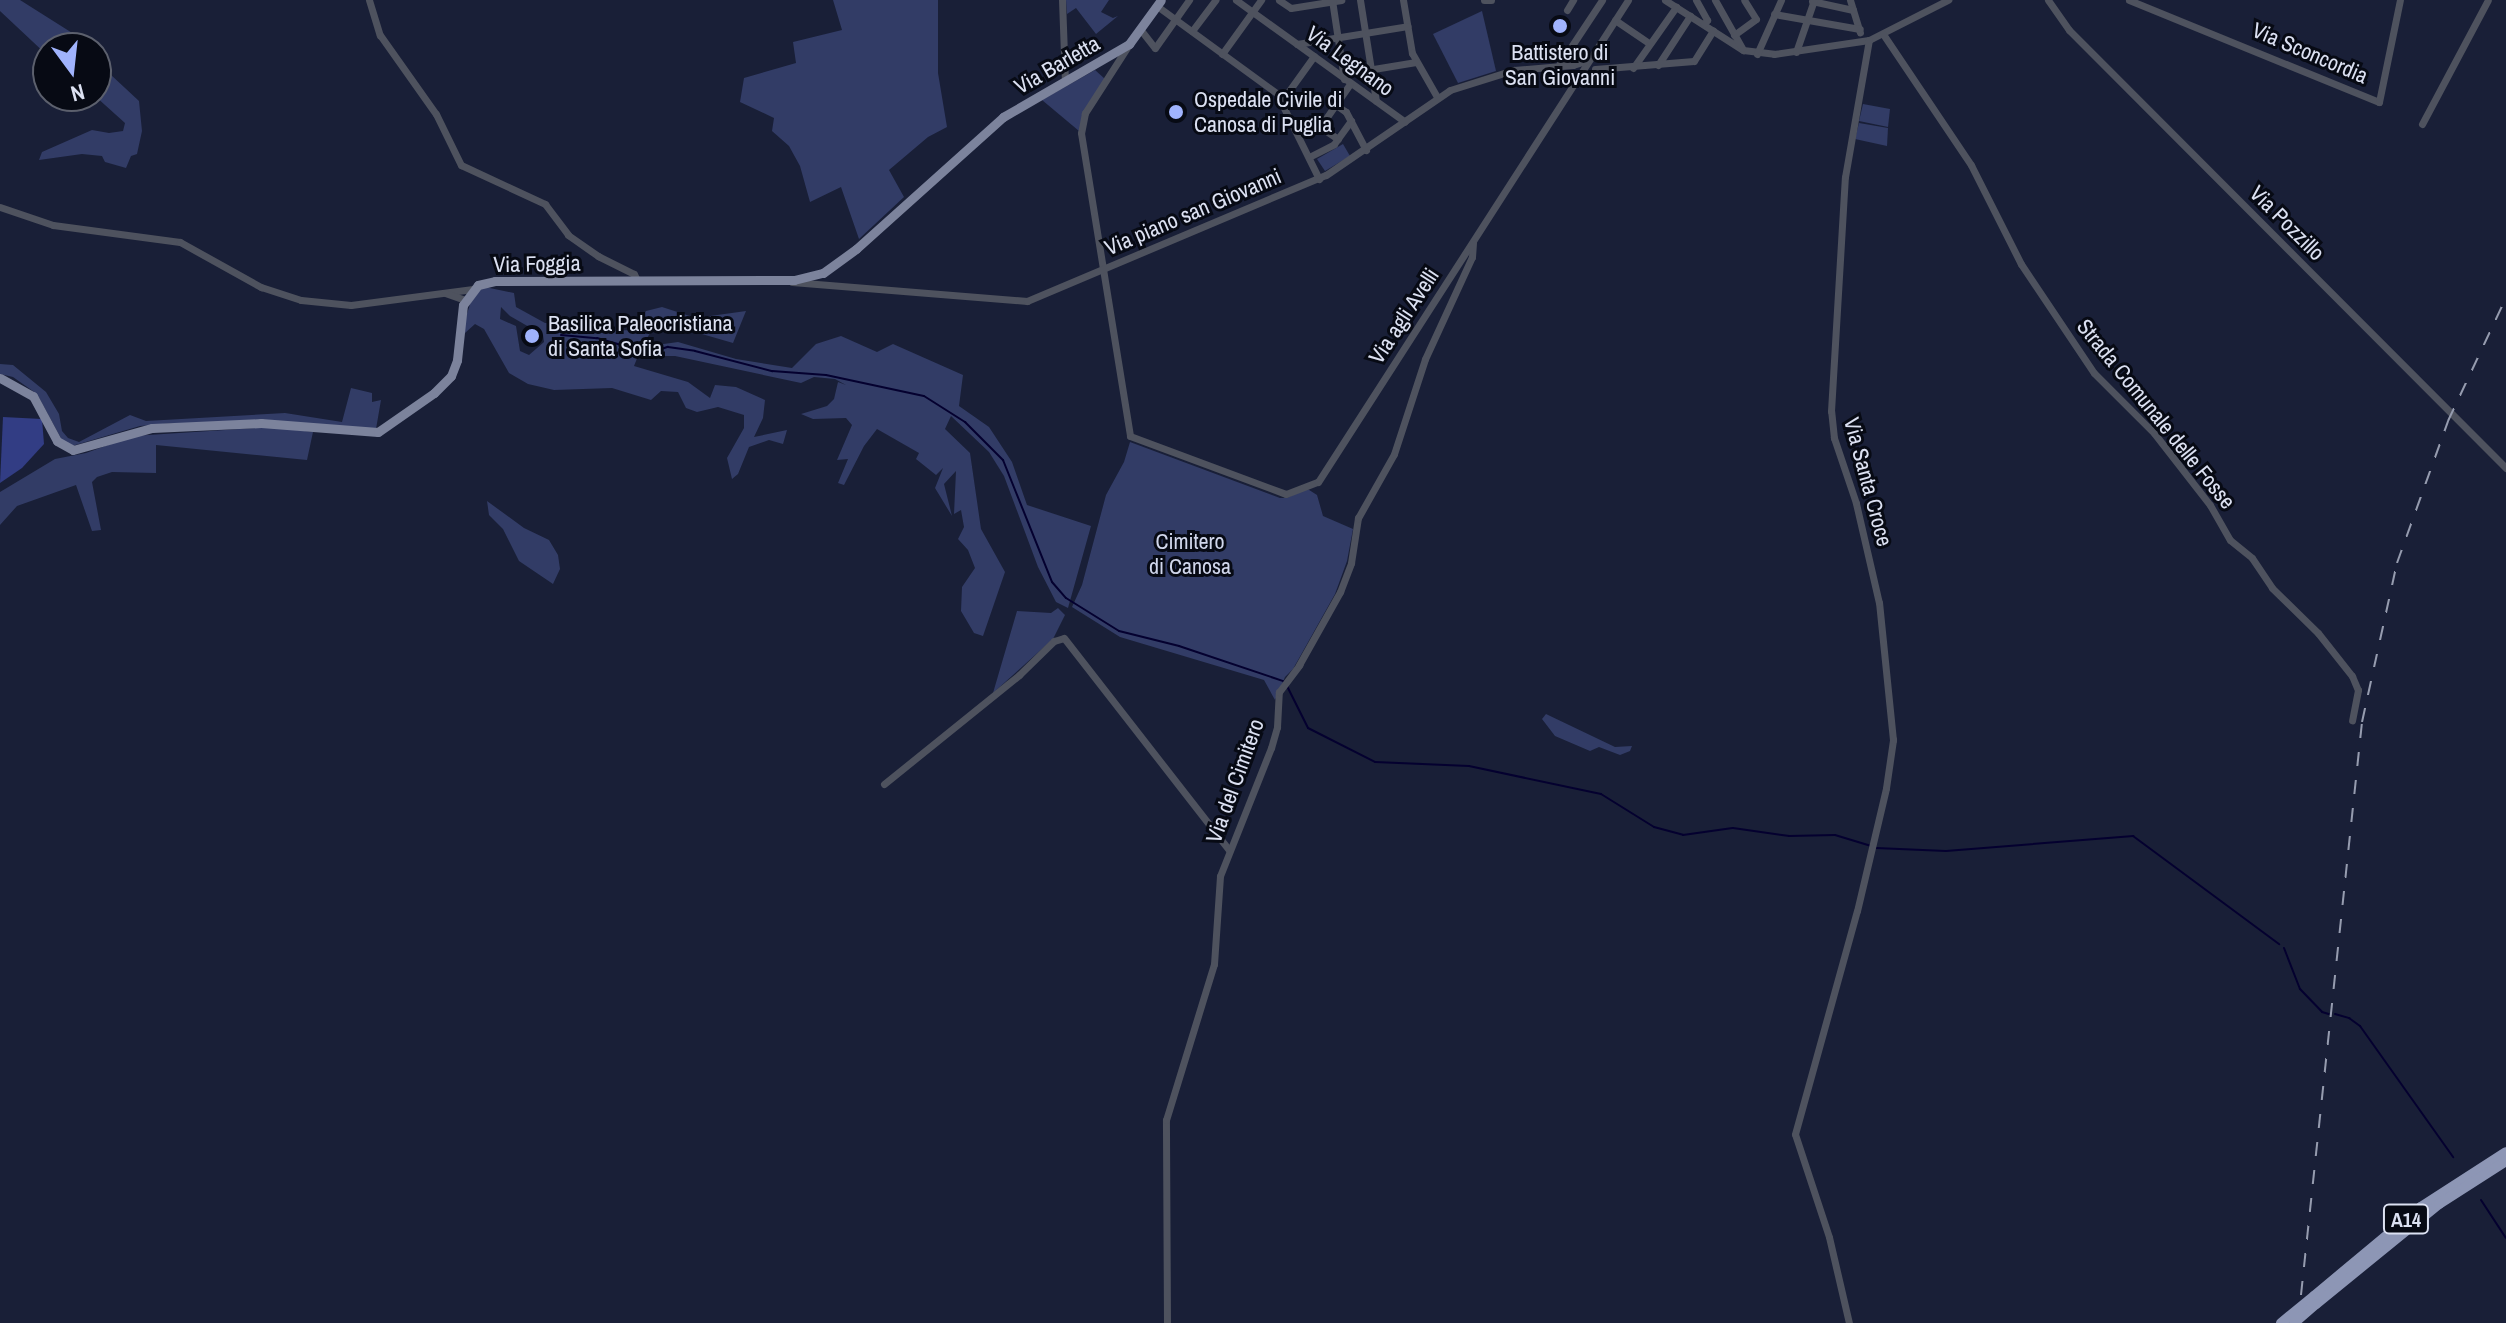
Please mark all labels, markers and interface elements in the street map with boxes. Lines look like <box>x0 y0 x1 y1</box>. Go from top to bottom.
marker: Battistero di San Giovanni <box>1551 17 1569 35</box>
street label: Via Sconcordia <box>2248 17 2372 89</box>
street label: Via Legnano <box>1301 20 1399 102</box>
street label: Via Barletta <box>1010 30 1104 100</box>
north arrow <box>32 32 112 112</box>
place label: Battistero di San Giovanni <box>1505 39 1615 90</box>
text: N <box>68 77 88 109</box>
place label: Ospedale Civile di Canosa di Puglia <box>1194 86 1342 138</box>
marker: Ospedale Civile di Canosa di Puglia <box>1165 101 1187 123</box>
street label: Via piano san Giovanni <box>1101 163 1285 261</box>
street label: Via Pozzillo <box>2244 180 2330 266</box>
street label: Via Foggia <box>493 250 581 278</box>
street label: Via agli Avelli <box>1363 263 1445 369</box>
place label: Basilica Paleocristiana di Santa Sofia <box>548 310 733 362</box>
street label: Strada Comunale delle Fosse <box>2071 314 2241 514</box>
marker: Basilica Paleocristiana di Santa Sofia <box>523 327 541 345</box>
street label: Via Santa Croce <box>1838 415 1898 549</box>
park label: Cimitero di Canosa <box>1149 528 1231 580</box>
street label: Via del Cimitero <box>1200 715 1270 847</box>
road number: A14 <box>2382 1203 2430 1235</box>

